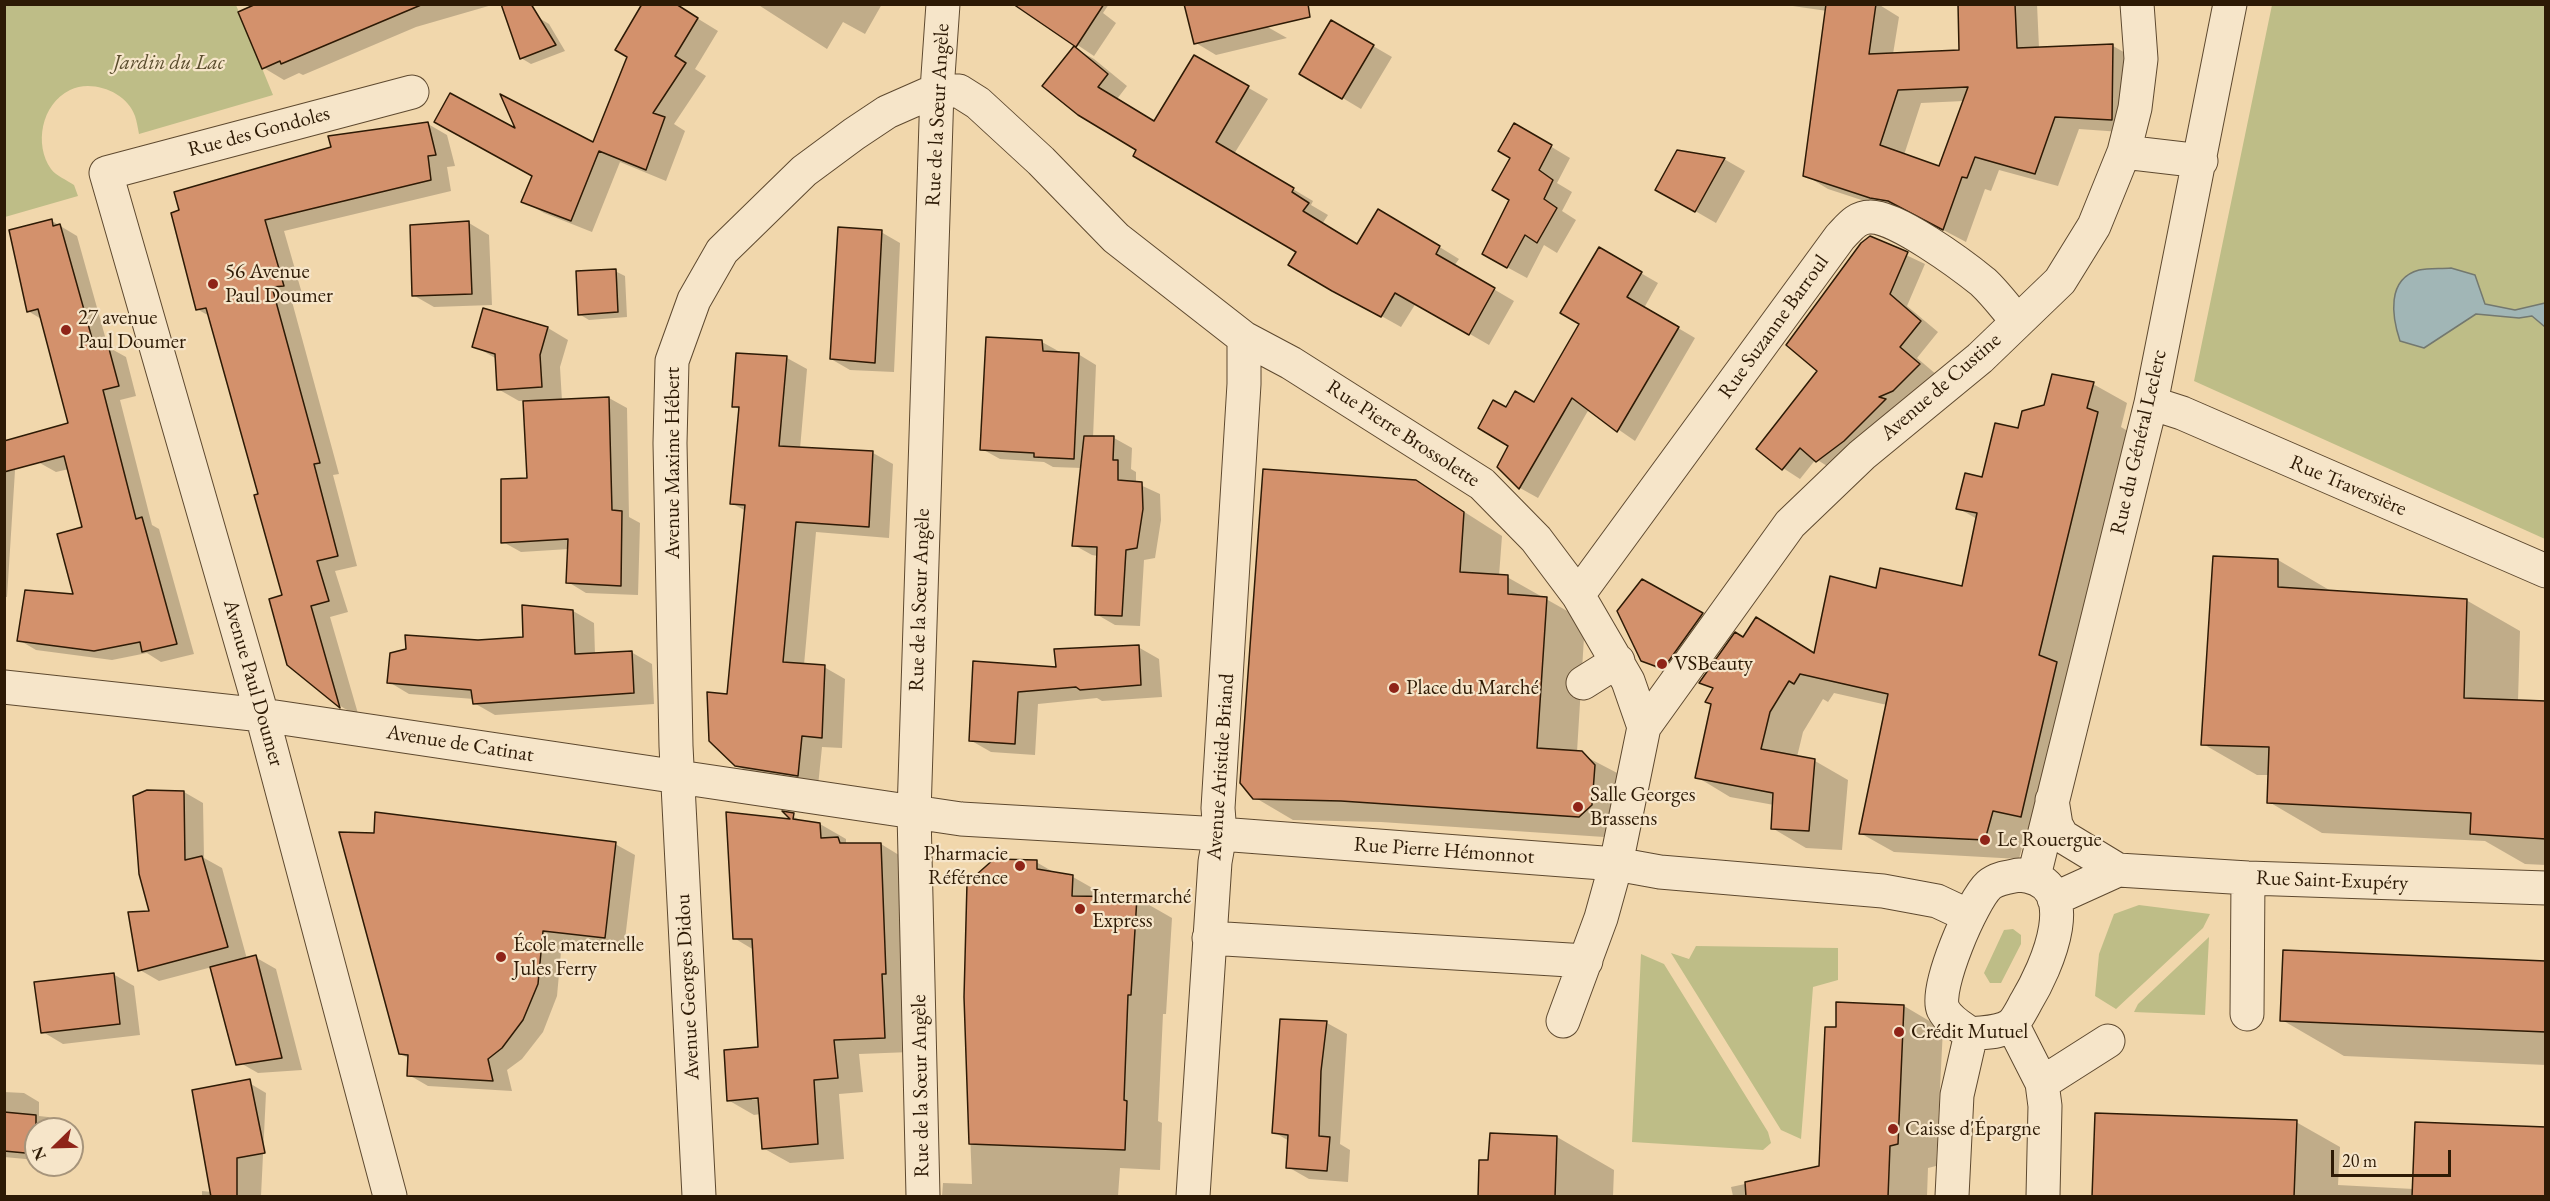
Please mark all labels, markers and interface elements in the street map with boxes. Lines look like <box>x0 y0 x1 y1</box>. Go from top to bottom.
street label: Rue de la Sœur Angèle <box>921 23 955 207</box>
park label: Jardin du Lac <box>114 50 224 76</box>
street label: Rue des Gondoles <box>185 101 333 163</box>
street label: Rue Suzanne Barroul <box>1713 250 1835 404</box>
place label: 56 Avenue Paul Doumer <box>225 259 333 309</box>
marker: 56 Avenue Paul Doumer <box>206 277 220 291</box>
place label: 27 avenue Paul Doumer <box>78 305 186 355</box>
marker: 27 avenue Paul Doumer <box>59 323 73 337</box>
street label: Avenue de Custine <box>1876 328 2006 446</box>
street label: Rue du Général Leclerc <box>2105 347 2173 537</box>
street label: Avenue Maxime Hébert <box>660 367 686 559</box>
street label: Rue Pierre Brossolette <box>1322 375 1484 493</box>
street label: Rue Traversière <box>2286 450 2410 522</box>
street label: Rue de la Sœur Angèle <box>904 508 936 692</box>
street label: Avenue Paul Doumer <box>217 597 289 769</box>
place label: VSBeauty <box>1674 651 1753 677</box>
marker: VSBeauty <box>1655 657 1669 671</box>
street label: Avenue Aristide Briand <box>1202 673 1240 861</box>
place label: Place du Marché <box>1406 675 1539 701</box>
marker: Place du Marché <box>1387 681 1401 695</box>
street label: Avenue de Catinat <box>385 720 535 768</box>
place label: Salle Georges Brassens <box>1590 782 1695 832</box>
marker: Salle Georges Brassens <box>1571 800 1585 814</box>
place label: Le Rouergue <box>1997 827 2102 853</box>
street label: Rue Pierre Hémonnot <box>1353 832 1535 870</box>
marker: Le Rouergue <box>1978 833 1992 847</box>
place label: Pharmacie Référence <box>924 841 1008 891</box>
marker: Pharmacie Référence <box>1013 859 1027 873</box>
street label: Rue Saint-Exupéry <box>2255 866 2409 896</box>
place label: Intermarché Express <box>1092 884 1191 934</box>
street label: Avenue Georges Didou <box>671 893 705 1081</box>
marker: Intermarché Express <box>1073 902 1087 916</box>
place label: École maternelle Jules Ferry <box>513 932 644 982</box>
marker: École maternelle Jules Ferry <box>494 950 508 964</box>
street label: Rue de la Sœur Angèle <box>907 994 935 1178</box>
place label: Crédit Mutuel <box>1911 1019 2028 1045</box>
marker: Crédit Mutuel <box>1892 1025 1906 1039</box>
place label: Caisse d'Épargne <box>1905 1116 2040 1142</box>
north arrow <box>24 1117 84 1177</box>
marker: Caisse d'Épargne <box>1886 1122 1900 1136</box>
scale bar <box>2334 1138 2454 1176</box>
text: N <box>27 1143 51 1164</box>
text: 20 m <box>2342 1149 2377 1172</box>

